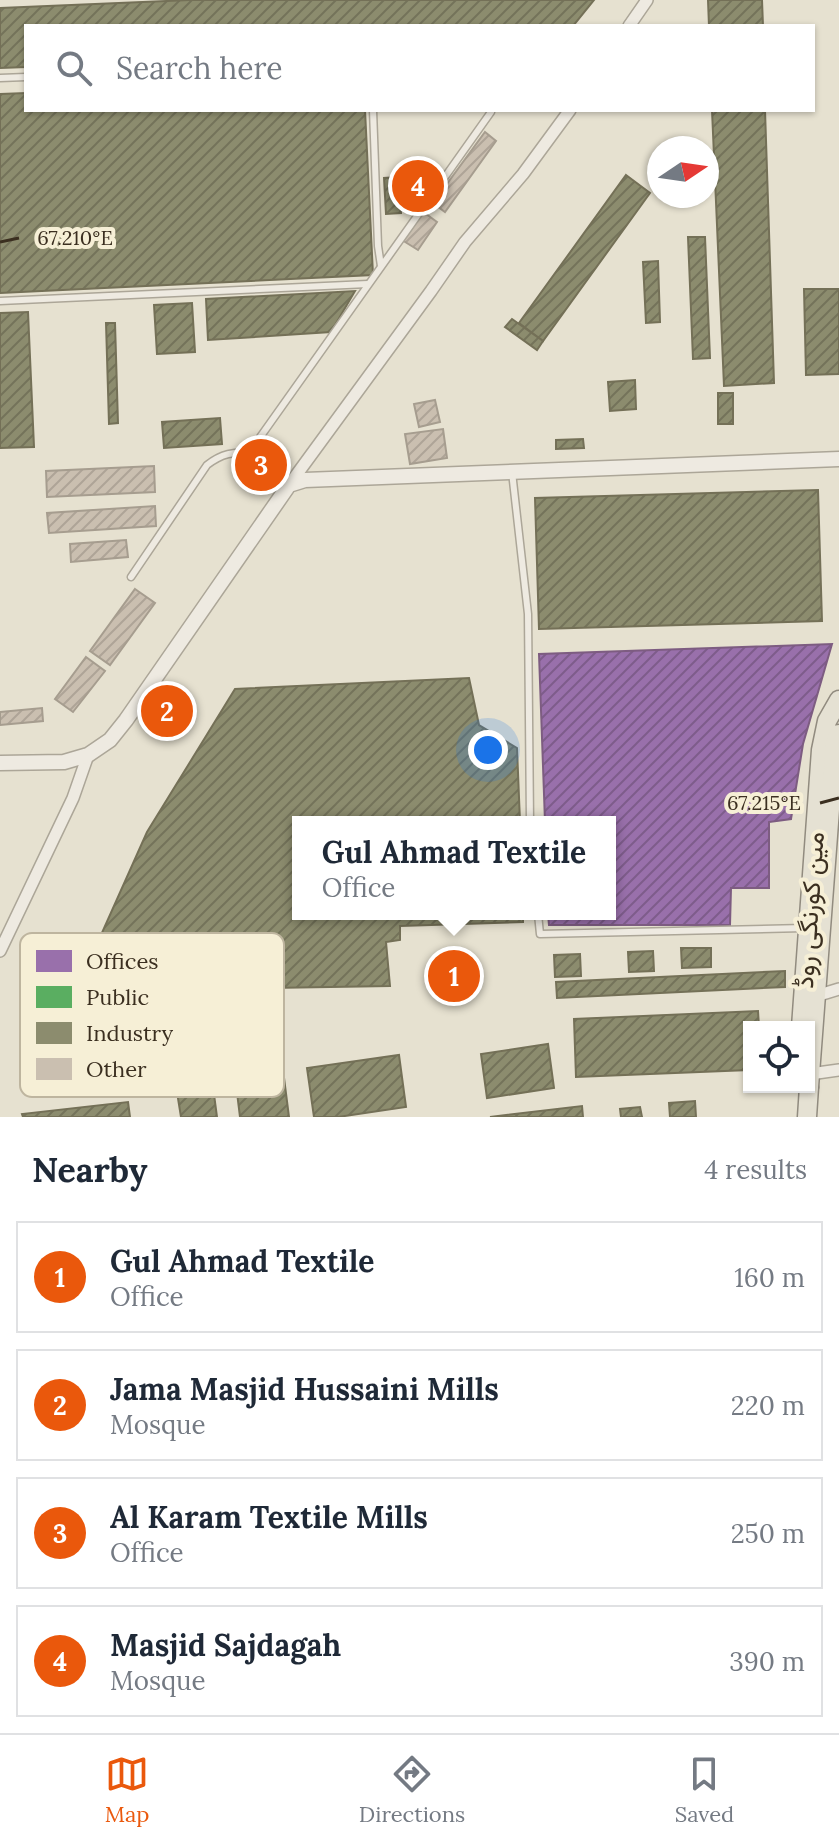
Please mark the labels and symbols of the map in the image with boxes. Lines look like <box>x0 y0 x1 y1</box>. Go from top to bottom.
north arrow <box>647 136 719 208</box>
pin: 4 <box>392 156 444 216</box>
text: 67.210°E <box>37 225 113 250</box>
pin: 3 <box>235 435 287 495</box>
pin: 2 <box>141 681 193 741</box>
your location <box>468 730 508 770</box>
text: 67.215°E <box>727 790 801 815</box>
street label: مین کورنگی روڈ <box>787 831 831 989</box>
legend <box>20 933 284 1097</box>
pin: 1 <box>428 946 480 1006</box>
text: Offices <box>86 947 159 975</box>
text: Public <box>86 983 149 1011</box>
text: Industry <box>86 1019 173 1047</box>
text: Other <box>86 1055 147 1083</box>

